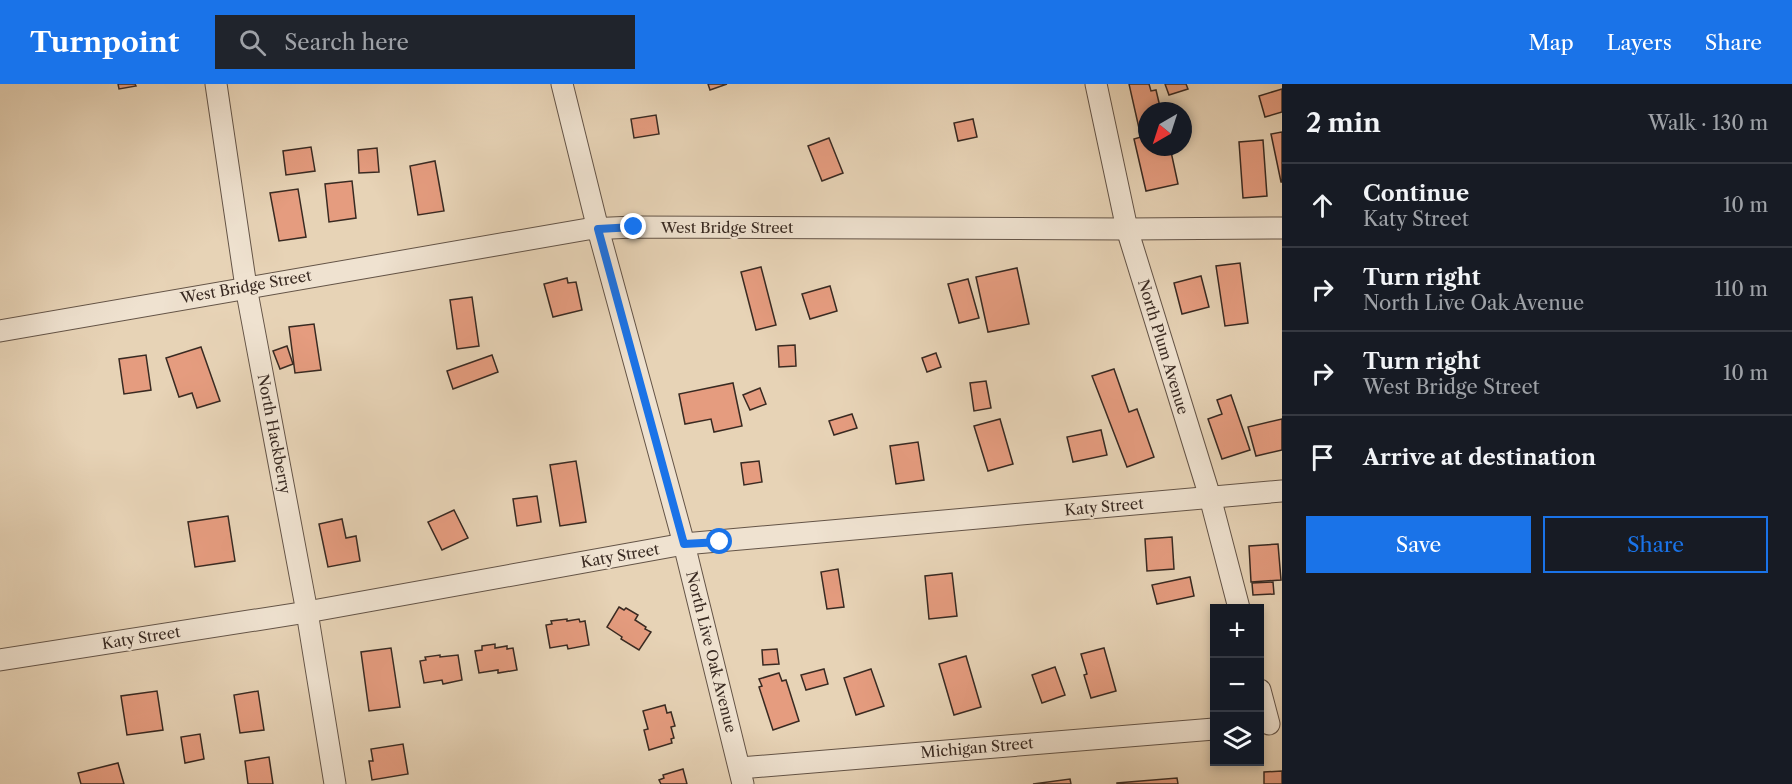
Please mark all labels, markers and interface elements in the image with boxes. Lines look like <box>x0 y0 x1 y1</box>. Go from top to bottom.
search box <box>215 15 635 69</box>
text: Turnpoint <box>30 25 179 59</box>
icon: search <box>236 26 269 59</box>
text: Search here <box>284 29 409 56</box>
text: Map <box>1529 30 1574 55</box>
text: Layers <box>1607 30 1672 55</box>
text: Share <box>1705 30 1762 55</box>
north arrow <box>1138 102 1192 156</box>
text: 2 min <box>1306 107 1381 139</box>
text: Walk · 130 m <box>1648 111 1768 135</box>
text: Continue <box>1363 180 1469 207</box>
icon: ahead <box>1306 189 1339 222</box>
text: 10 m <box>1723 193 1768 217</box>
text: Katy Street <box>1363 207 1469 231</box>
route end <box>620 213 646 239</box>
street label: West Bridge Street <box>660 218 794 237</box>
text: Turn right <box>1363 264 1481 291</box>
street label: West Bridge Street <box>178 266 313 308</box>
icon: right <box>1306 273 1339 306</box>
street label: North Plum Avenue <box>1134 277 1193 417</box>
text: 110 m <box>1715 277 1768 301</box>
text: North Live Oak Avenue <box>1363 291 1584 315</box>
text: Turn right <box>1363 348 1481 375</box>
icon: right <box>1306 357 1339 390</box>
text: 10 m <box>1723 361 1768 385</box>
street label: North Hackberry <box>254 372 296 496</box>
text: West Bridge Street <box>1363 375 1540 399</box>
icon: arrive <box>1306 441 1339 474</box>
text: Arrive at destination <box>1363 444 1596 471</box>
street label: Katy Street <box>1064 494 1145 519</box>
button: Save <box>1306 516 1531 573</box>
button: Share <box>1543 516 1768 573</box>
route start <box>706 528 732 554</box>
street label: Katy Street <box>579 539 661 572</box>
street label: North Live Oak Avenue <box>682 569 741 735</box>
map controls <box>1210 604 1264 766</box>
button: + <box>1210 604 1264 658</box>
street label: Katy Street <box>100 622 182 653</box>
button: − <box>1210 658 1264 712</box>
button: layers <box>1210 712 1264 766</box>
street label: Michigan Street <box>920 733 1035 762</box>

